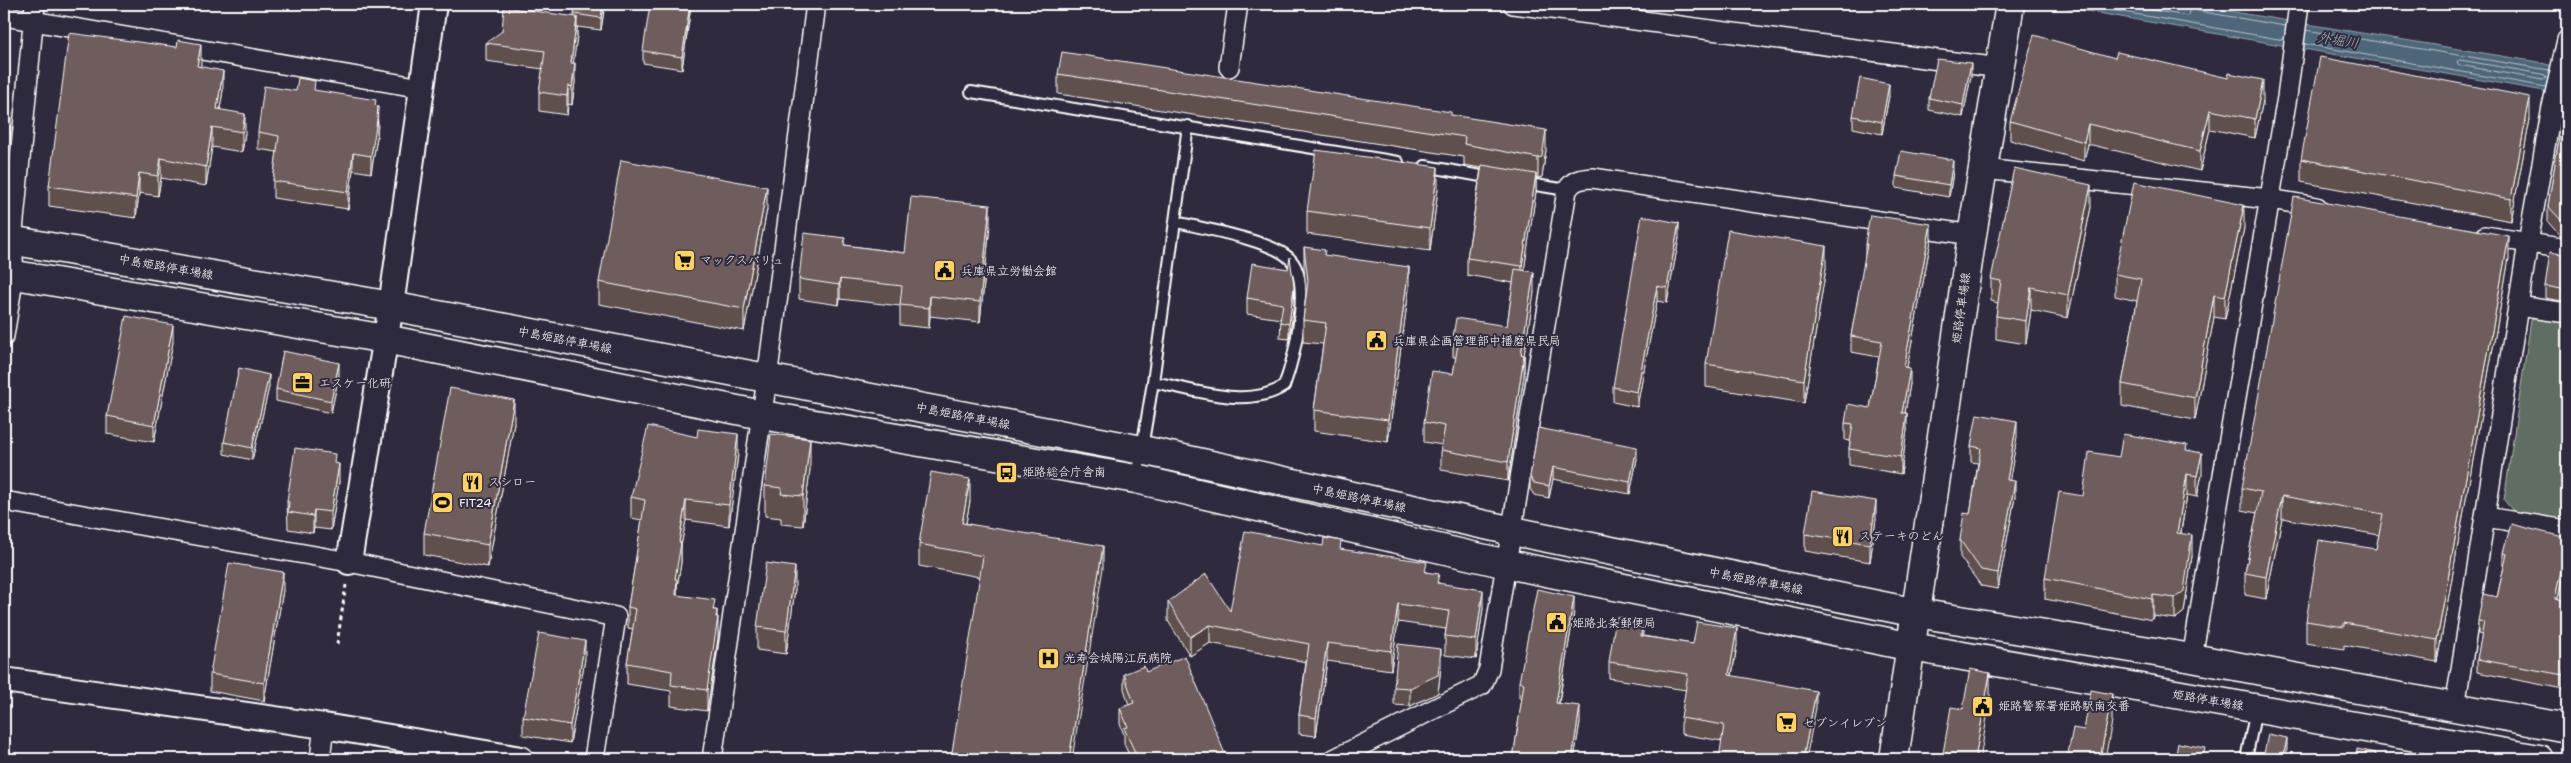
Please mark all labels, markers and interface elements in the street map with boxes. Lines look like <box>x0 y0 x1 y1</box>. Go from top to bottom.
water label: 外堀川 <box>2316 28 2360 52</box>
supermarket icon: マックスバリュ <box>672 248 696 272</box>
street label: 中島姫路停車場線 <box>117 251 215 283</box>
place label: マックスバリュ <box>700 252 784 268</box>
public building icon: 兵庫県立労働会館 <box>933 259 957 283</box>
place label: 兵庫県立労働会館 <box>961 263 1057 279</box>
street label: 姫路停車場線 <box>1948 271 1974 345</box>
street label: 中島姫路停車場線 <box>516 323 614 357</box>
public building icon: 兵庫県企画管理部中播磨県民局 <box>1365 329 1389 353</box>
place label: 兵庫県企画管理部中播磨県民局 <box>1393 333 1561 349</box>
office icon: エスケー化研 <box>291 371 315 395</box>
place label: エスケー化研 <box>319 375 391 391</box>
street label: 中島姫路停車場線 <box>914 399 1012 433</box>
bus stop icon: 姫路総合庁舎南 <box>994 460 1018 484</box>
place label: 姫路総合庁舎南 <box>1022 464 1106 480</box>
restaurant icon: スシロー <box>460 470 484 494</box>
place label: スシロー <box>488 474 536 490</box>
street label: 中島姫路停車場線 <box>1310 480 1408 516</box>
sports icon: FiT24 <box>431 491 455 515</box>
place label: FiT24 <box>459 495 492 511</box>
restaurant icon: ステーキのどん <box>1831 524 1855 548</box>
place label: ステーキのどん <box>1859 528 1944 544</box>
street label: 中島姫路停車場線 <box>1707 564 1805 598</box>
public building icon: 姫路北条郵便局 <box>1544 611 1568 635</box>
place label: 姫路北条郵便局 <box>1572 615 1656 631</box>
hospital icon: 光寿会城陽江尻病院 <box>1036 646 1060 670</box>
place label: 光寿会城陽江尻病院 <box>1064 650 1172 666</box>
street label: 姫路停車場線 <box>2171 686 2245 714</box>
public building icon: 姫路警察署姫路駅南交番 <box>1970 694 1994 718</box>
place label: 姫路警察署姫路駅南交番 <box>1998 698 2130 714</box>
supermarket icon: セブンイレブン <box>1775 711 1799 735</box>
place label: セブンイレブン <box>1803 715 1887 731</box>

